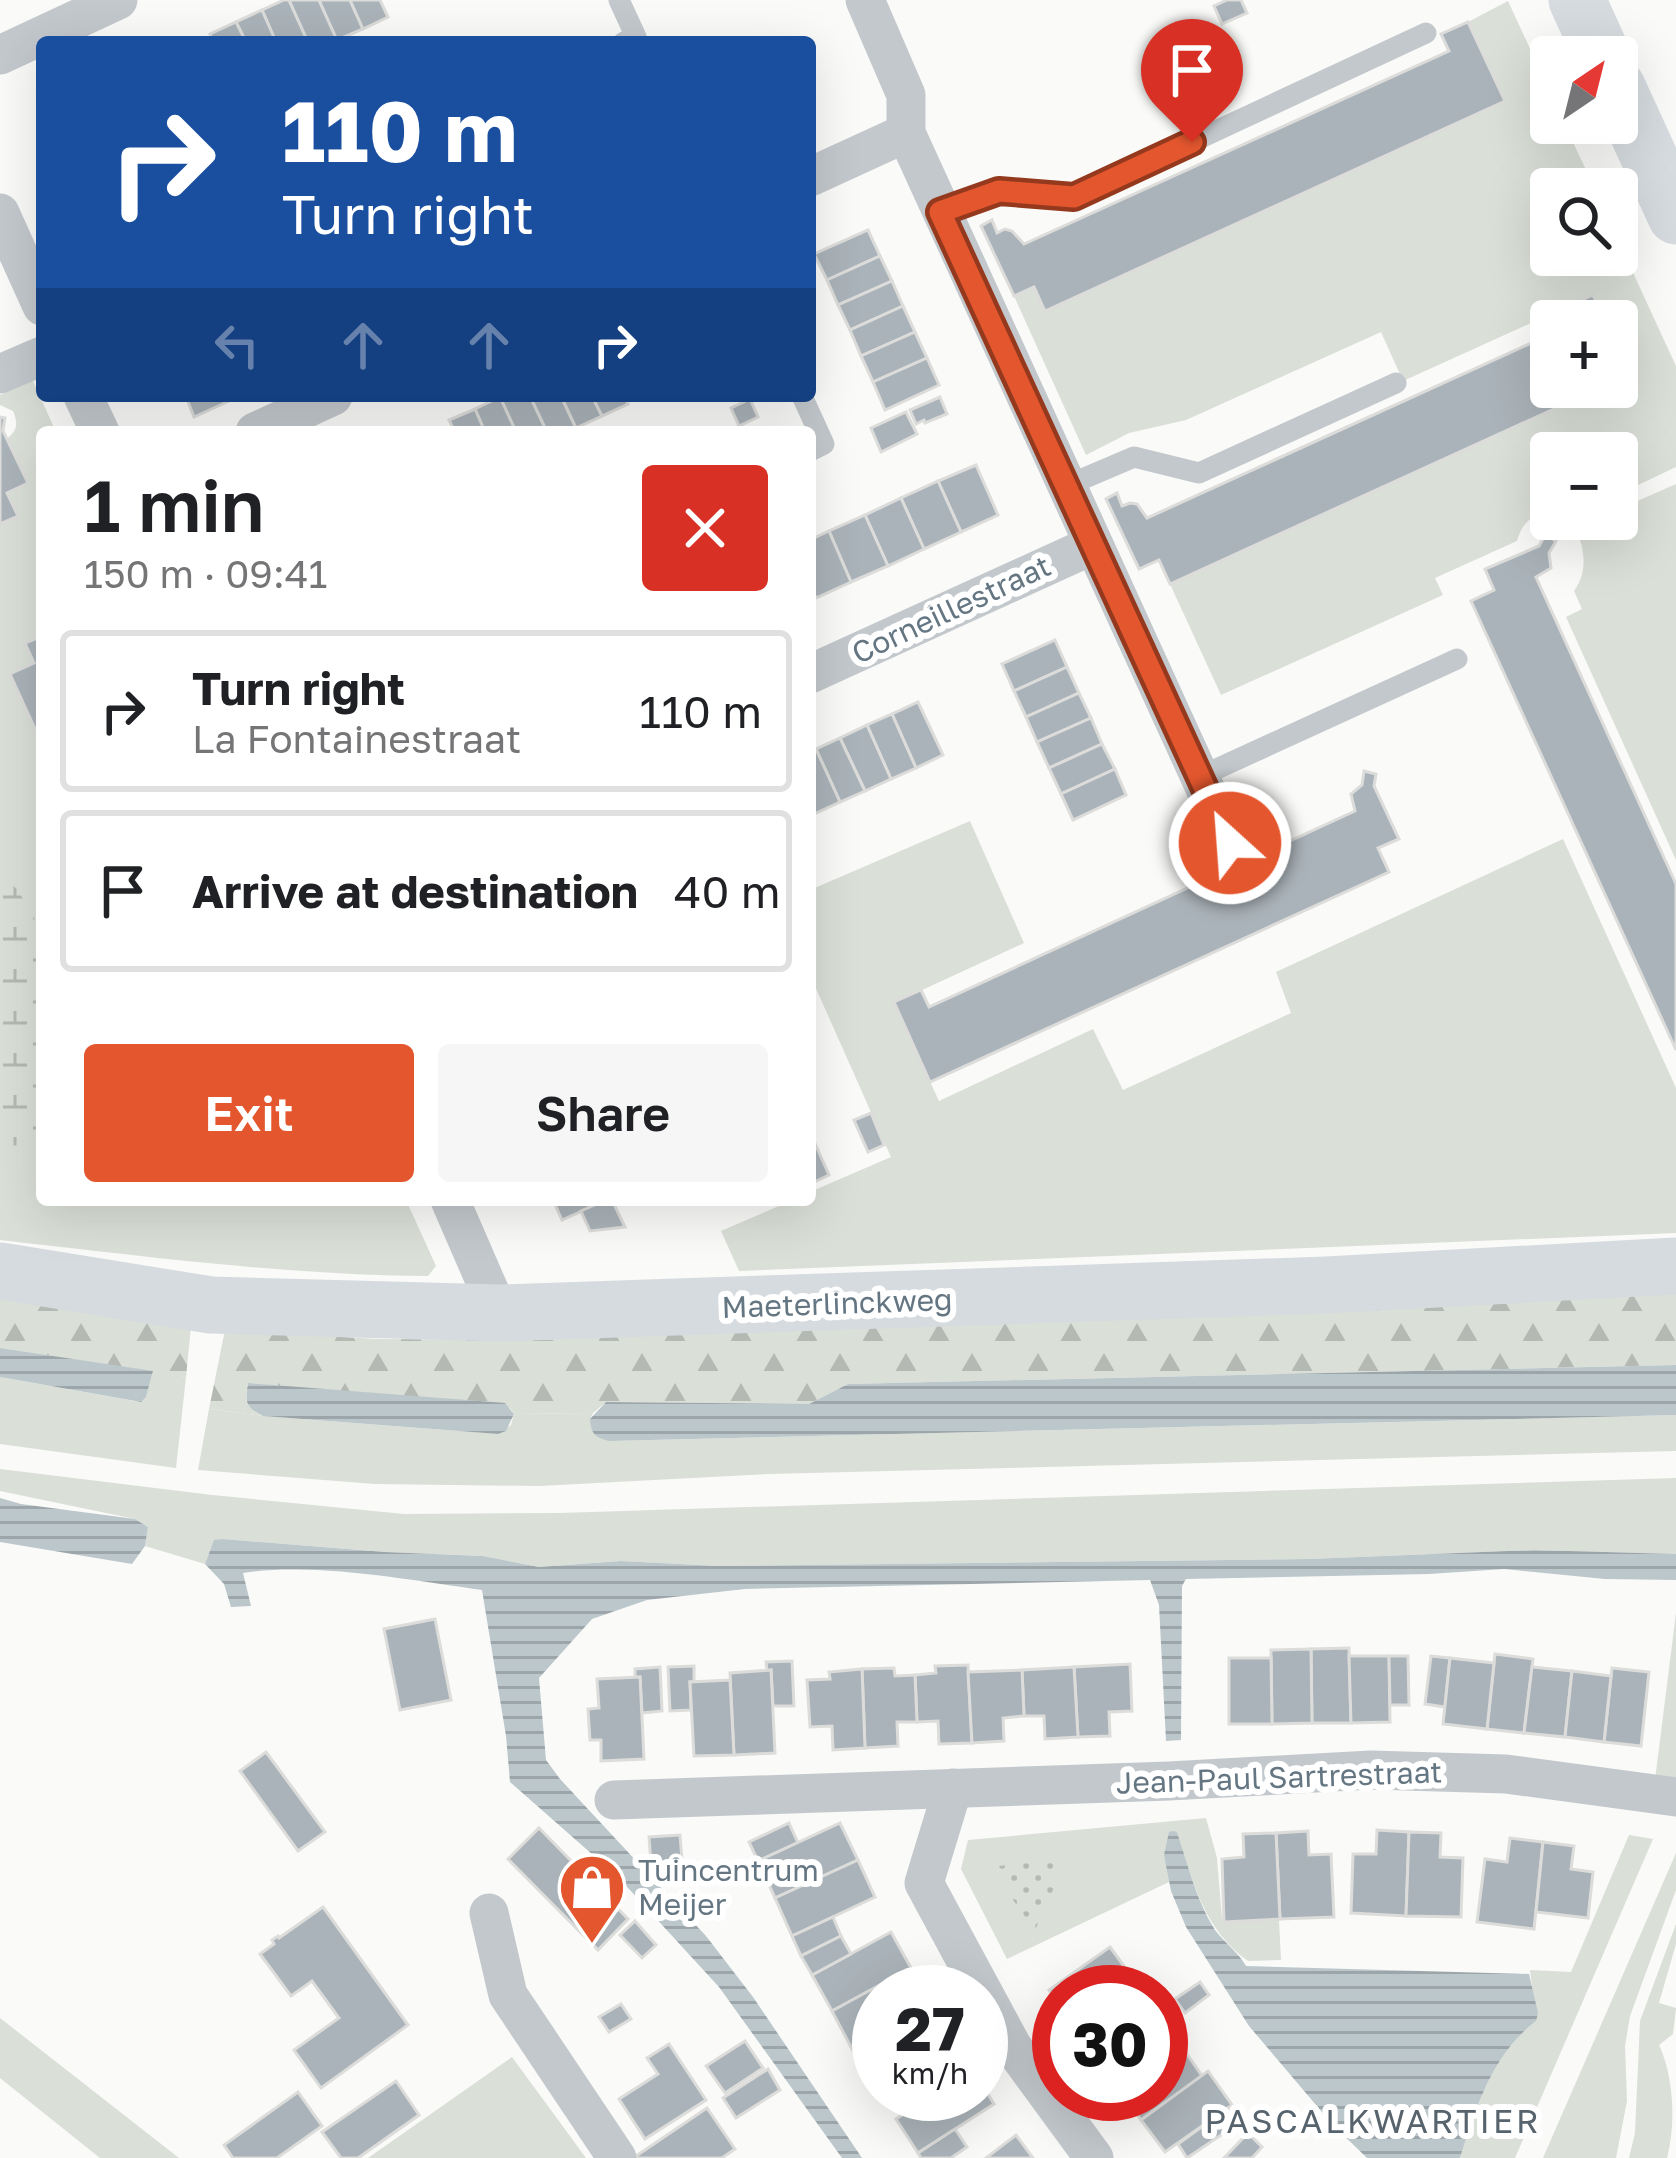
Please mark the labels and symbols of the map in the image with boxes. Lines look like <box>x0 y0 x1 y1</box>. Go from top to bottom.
pin <box>1141 19 1243 142</box>
north arrow <box>1530 36 1638 144</box>
street label: Corneillestraat <box>846 547 1056 671</box>
position arrow <box>1167 780 1293 906</box>
street label: Maeterlinckweg <box>721 1281 953 1325</box>
street label: Jean-Paul Sartrestraat <box>1115 1753 1443 1801</box>
shop icon: Tuincentrum Meijer <box>557 1852 627 1946</box>
place label: Tuincentrum Meijer <box>638 1852 819 1922</box>
speed limit sign: 30 <box>1032 1965 1188 2121</box>
district label: PASCALKWARTIER <box>1205 2101 1542 2140</box>

